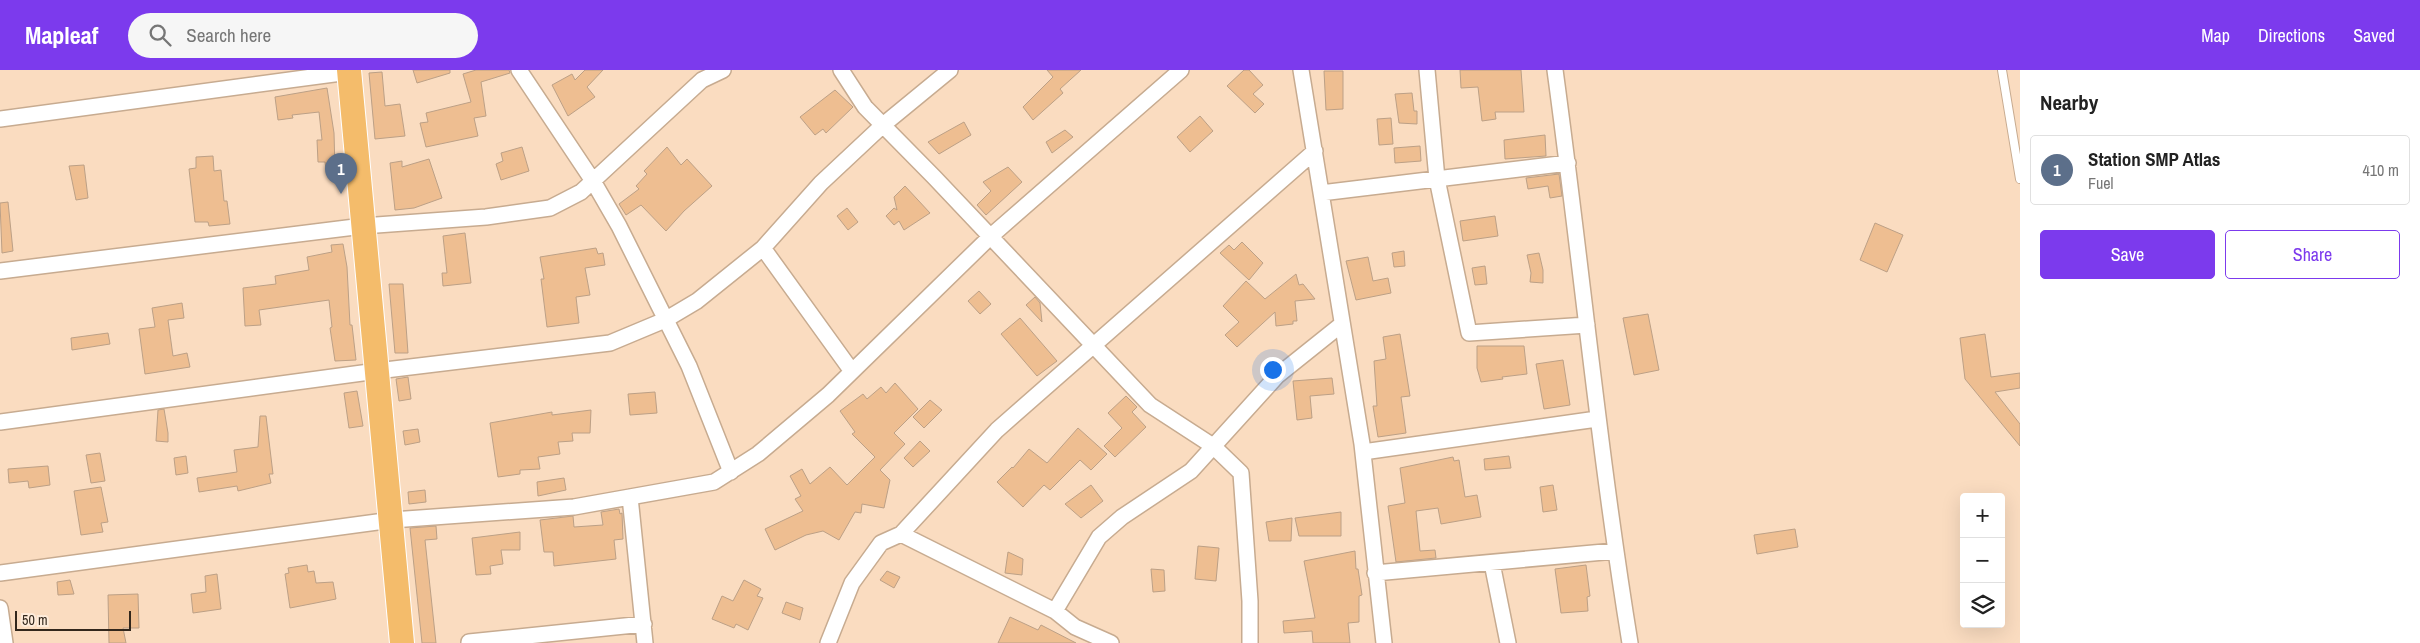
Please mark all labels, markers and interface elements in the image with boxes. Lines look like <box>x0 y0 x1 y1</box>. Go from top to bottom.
search box <box>128 13 478 58</box>
text: Mapleaf <box>25 19 98 51</box>
icon: search <box>146 21 174 49</box>
text: Search here <box>186 22 271 48</box>
text: Map <box>2201 23 2230 48</box>
text: Directions <box>2258 23 2325 48</box>
text: Saved <box>2353 23 2395 48</box>
text: Nearby <box>2040 88 2098 117</box>
text: Station SMP Atlas <box>2088 146 2221 172</box>
pin: 1 <box>325 153 357 194</box>
text: 1 <box>2053 159 2061 181</box>
text: 410 m <box>2363 159 2399 181</box>
text: Fuel <box>2088 172 2114 194</box>
button: Save <box>2040 230 2215 279</box>
button: Share <box>2225 230 2400 279</box>
your location <box>1260 357 1286 383</box>
map controls <box>1960 493 2005 628</box>
button: + <box>1960 493 2005 538</box>
button: − <box>1960 538 2005 583</box>
button: layers <box>1960 583 2005 628</box>
scale bar <box>15 608 131 631</box>
text: 50 m <box>22 611 48 629</box>

